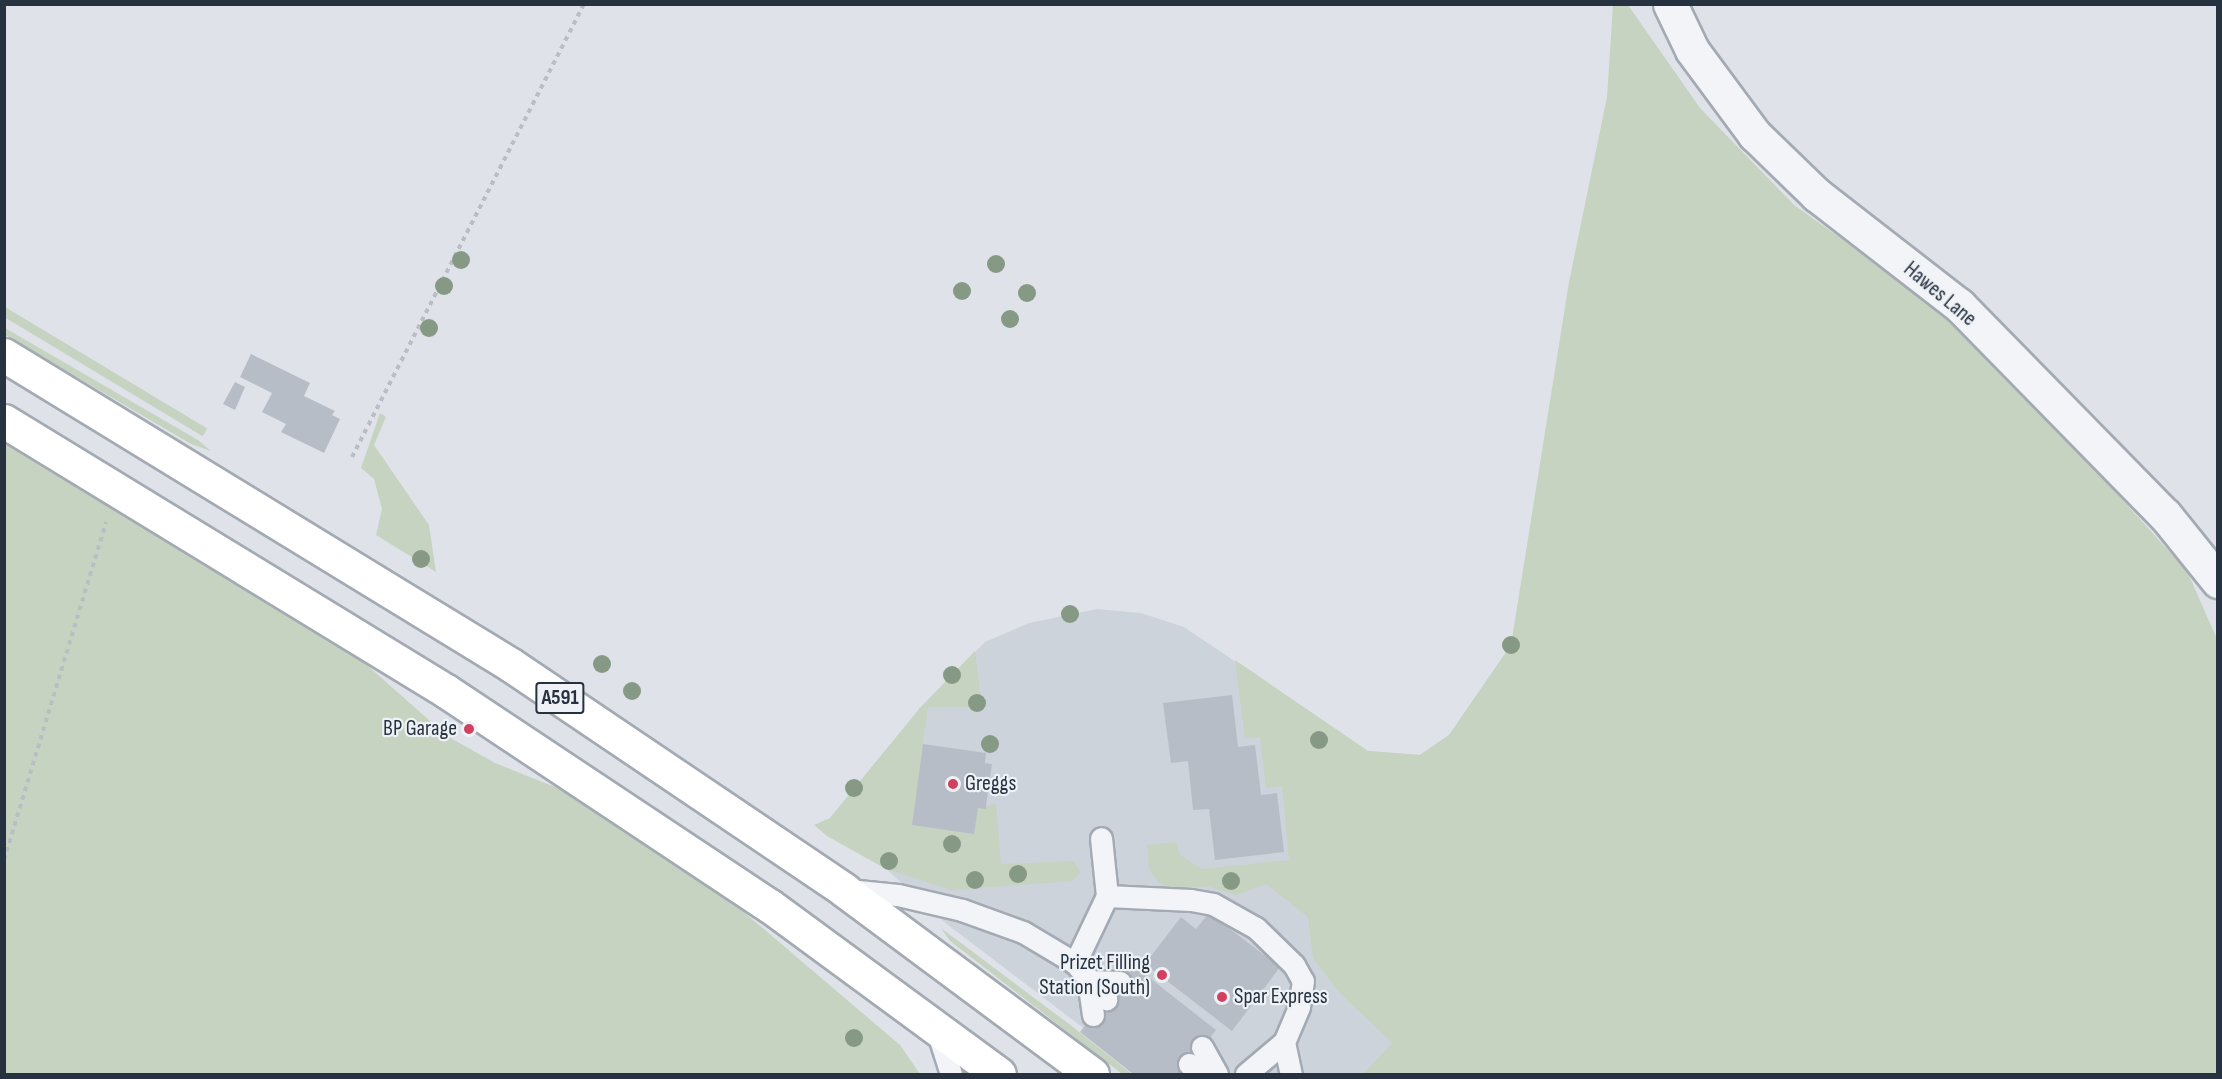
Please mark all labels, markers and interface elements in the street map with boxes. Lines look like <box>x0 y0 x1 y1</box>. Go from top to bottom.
street label: Hawes Lane <box>1898 256 1982 332</box>
road number: A591 <box>534 680 586 716</box>
place label: BP Garage <box>383 716 457 742</box>
marker: BP Garage <box>462 722 476 736</box>
place label: Greggs <box>965 771 1016 797</box>
marker: Greggs <box>946 777 960 791</box>
place label: Prizet Filling Station (South) <box>1039 949 1150 1000</box>
marker: Prizet Filling Station (South) <box>1155 968 1169 982</box>
place label: Spar Express <box>1234 984 1328 1010</box>
marker: Spar Express <box>1215 990 1229 1004</box>

